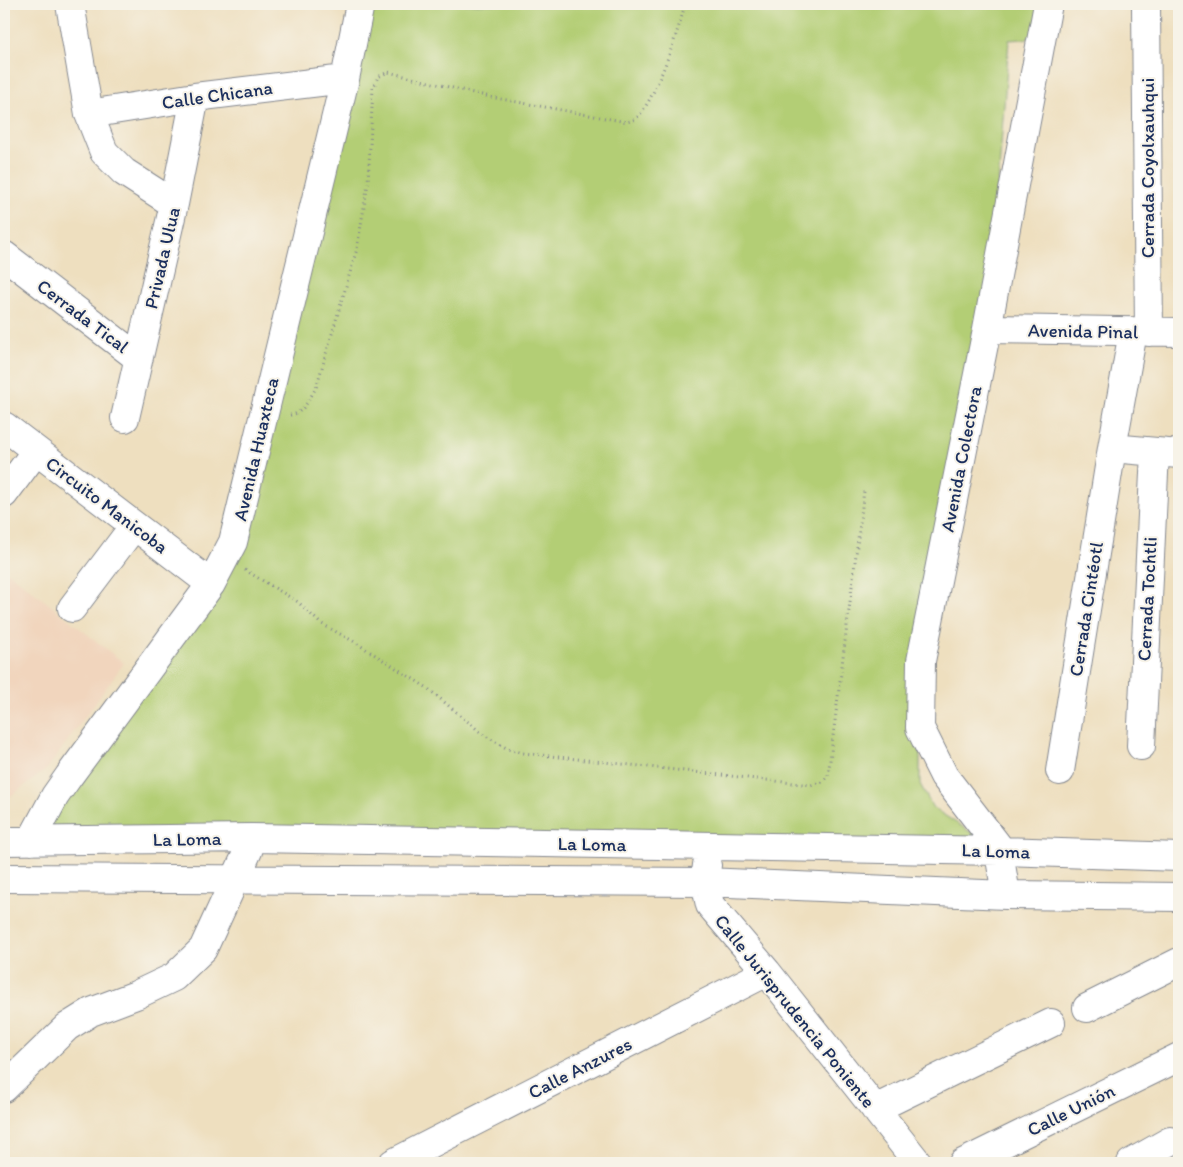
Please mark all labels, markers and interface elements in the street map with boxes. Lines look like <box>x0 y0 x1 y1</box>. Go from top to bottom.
street label: Calle Chicana <box>160 76 274 114</box>
street label: Cerrada Coyolxauhqui <box>1136 78 1159 258</box>
street label: Privada Ulua <box>139 205 185 311</box>
street label: Cerrada Tical <box>33 274 134 358</box>
street label: Avenida Pinal <box>1028 319 1139 343</box>
street label: Avenida Huaxteca <box>228 375 284 523</box>
street label: Avenida Colectora <box>936 384 986 534</box>
street label: Circuito Manicoba <box>41 452 173 558</box>
street label: Cerrada Tochtli <box>1132 536 1162 662</box>
street label: Cerrada Cintéotl <box>1064 539 1108 678</box>
street label: La Loma <box>152 827 222 851</box>
street label: La Loma <box>557 832 627 856</box>
street label: La Loma <box>961 838 1031 864</box>
street label: Calle Jurisprudencia Poniente <box>710 910 880 1112</box>
street label: Calle Anzures <box>524 1032 636 1104</box>
street label: Calle Unión <box>1023 1079 1119 1141</box>

